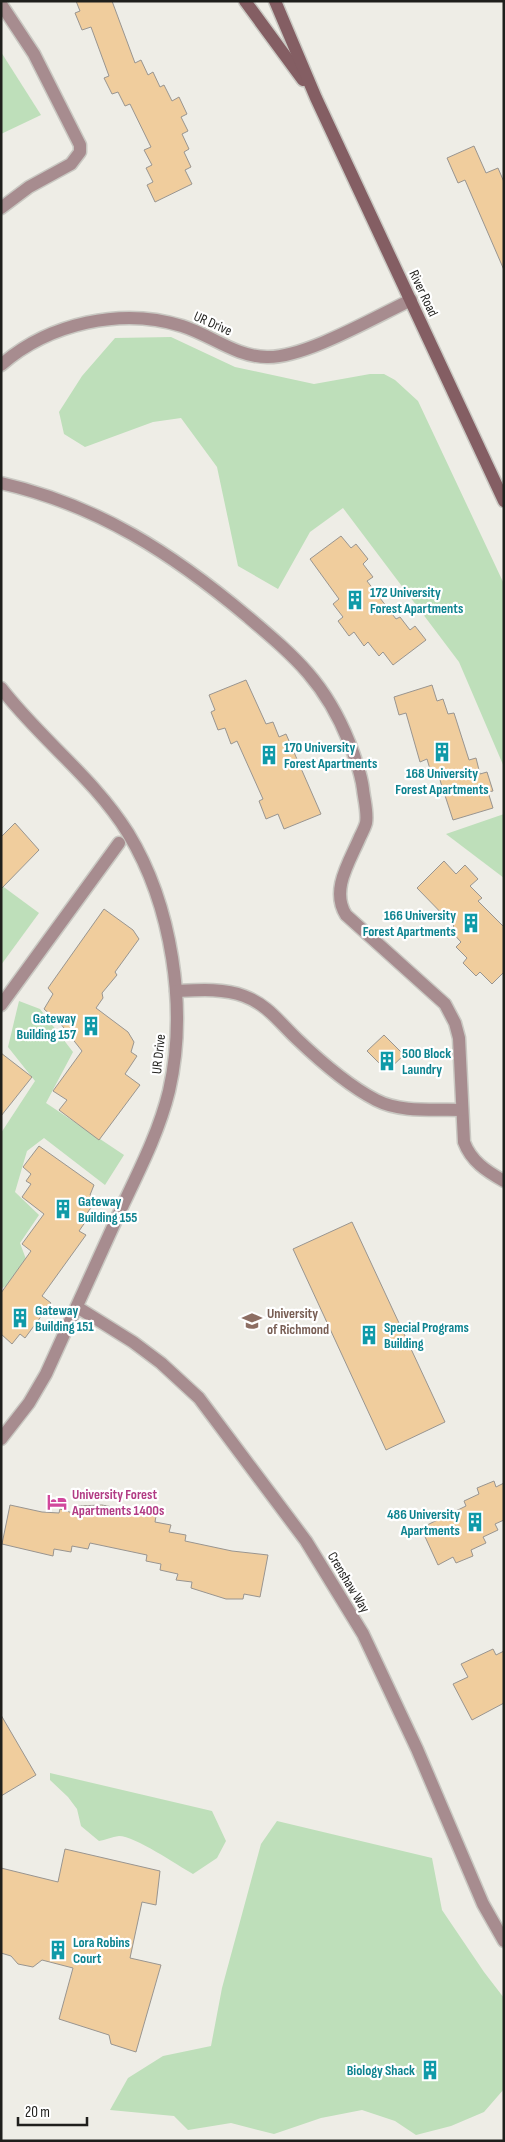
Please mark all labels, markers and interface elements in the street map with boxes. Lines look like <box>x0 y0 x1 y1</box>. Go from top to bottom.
street label: River Road <box>405 267 442 319</box>
street label: UR Drive <box>191 308 235 339</box>
place label: 172 University Forest Apartments <box>370 584 463 617</box>
building icon: 172 University Forest Apartments <box>344 589 366 611</box>
place label: 170 University Forest Apartments <box>284 739 377 772</box>
building icon: 168 University Forest Apartments <box>431 741 453 763</box>
building icon: 170 University Forest Apartments <box>258 744 280 766</box>
place label: 168 University Forest Apartments <box>395 765 489 798</box>
place label: 166 University Forest Apartments <box>363 907 456 940</box>
building icon: 166 University Forest Apartments <box>460 912 482 934</box>
place label: Gateway Building 157 <box>17 1010 77 1043</box>
building icon: Gateway Building 157 <box>80 1015 102 1037</box>
street label: UR Drive <box>148 1033 169 1075</box>
place label: 500 Block Laundry <box>402 1045 451 1078</box>
building icon: 500 Block Laundry <box>376 1050 398 1072</box>
place label: Gateway Building 155 <box>78 1193 138 1226</box>
building icon: Gateway Building 155 <box>52 1198 74 1220</box>
place label: Gateway Building 151 <box>35 1302 94 1335</box>
place label: University of Richmond <box>267 1305 329 1338</box>
building icon: Gateway Building 151 <box>9 1307 31 1329</box>
school or university icon: University of Richmond <box>241 1310 263 1332</box>
place label: Special Programs Building <box>384 1319 469 1352</box>
building icon: Special Programs Building <box>358 1324 380 1346</box>
place label: University Forest Apartments 1400s <box>71 1486 164 1519</box>
hotel icon: University Forest Apartments 1400s <box>46 1491 68 1513</box>
place label: 486 University Apartments <box>387 1506 460 1539</box>
building icon: 486 University Apartments <box>464 1511 486 1533</box>
street label: Crenshaw Way <box>324 1549 374 1616</box>
place label: Lora Robins Court <box>73 1934 130 1967</box>
building icon: Lora Robins Court <box>47 1939 69 1961</box>
building icon: Biology Shack <box>419 2059 441 2081</box>
place label: Biology Shack <box>347 2062 415 2079</box>
scale bar <box>18 2094 86 2126</box>
text: 20 m <box>25 2103 50 2122</box>

